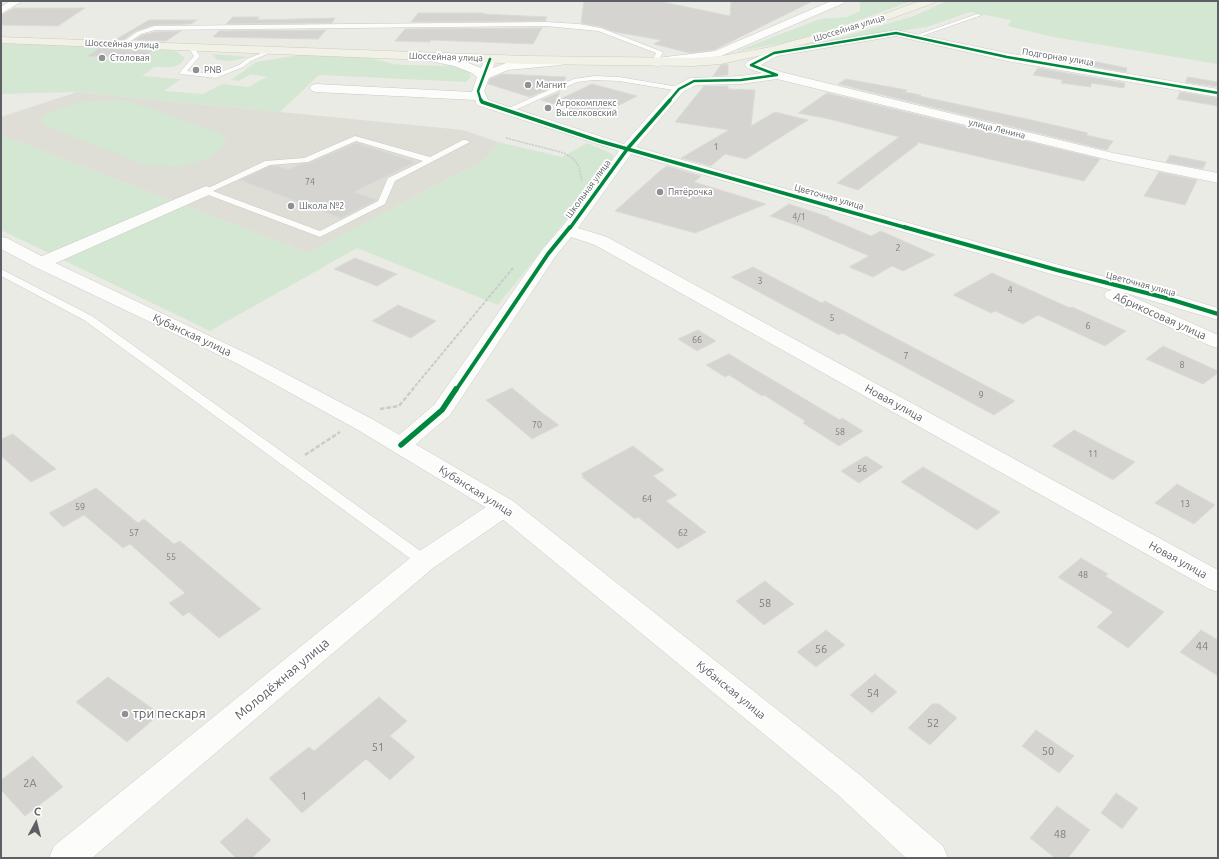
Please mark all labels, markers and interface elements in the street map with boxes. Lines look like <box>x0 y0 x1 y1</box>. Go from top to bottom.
street label: Шоссейная улица <box>812 12 886 44</box>
street label: Шоссейная улица <box>85 37 159 51</box>
street label: Подгорная улица <box>1021 46 1095 68</box>
street label: Шоссейная улица <box>409 50 483 64</box>
marker: Столовая <box>97 53 107 63</box>
place label: Столовая <box>110 53 150 63</box>
marker: PNB <box>191 65 201 75</box>
place label: PNB <box>204 65 222 75</box>
marker: Магнит <box>523 80 533 90</box>
place label: Магнит <box>536 80 567 90</box>
place label: Агрокомплекс Выселковский <box>556 98 617 119</box>
marker: Агрокомплекс Выселковский <box>543 103 553 113</box>
street label: улица Ленина <box>967 117 1027 141</box>
house number: 1 <box>713 142 719 152</box>
street label: Школьная улица <box>563 158 613 220</box>
house number: 74 <box>305 177 315 187</box>
street label: Цветочная улица <box>793 182 865 212</box>
marker: Пятёрочка <box>655 187 665 197</box>
place label: Пятёрочка <box>668 187 713 197</box>
marker: Школа №2 <box>286 201 296 211</box>
place label: Школа №2 <box>299 201 344 211</box>
house number: 4/1 <box>792 212 806 222</box>
house number: 2 <box>895 243 901 253</box>
street label: Цветочная улица <box>1105 270 1177 298</box>
house number: 3 <box>757 276 763 286</box>
house number: 4 <box>1007 285 1013 295</box>
street label: Абрикосовая улица <box>1112 290 1208 342</box>
street label: Кубанская улица <box>151 311 233 359</box>
house number: 5 <box>829 313 835 323</box>
house number: 6 <box>1085 321 1091 331</box>
house number: 66 <box>692 335 702 345</box>
house number: 7 <box>903 351 909 361</box>
house number: 8 <box>1179 360 1185 370</box>
street label: Новая улица <box>863 382 925 424</box>
house number: 9 <box>978 390 984 400</box>
house number: 70 <box>532 420 542 430</box>
house number: 58 <box>835 427 845 437</box>
house number: 11 <box>1088 449 1098 459</box>
street label: Кубанская улица <box>436 463 516 519</box>
house number: 56 <box>857 464 867 474</box>
house number: 64 <box>642 494 652 504</box>
house number: 13 <box>1180 499 1190 509</box>
house number: 59 <box>75 502 85 512</box>
house number: 57 <box>129 528 139 538</box>
house number: 62 <box>678 528 688 538</box>
street label: Новая улица <box>1147 539 1209 581</box>
house number: 55 <box>166 552 176 562</box>
house number: 48 <box>1078 570 1088 580</box>
house number: 58 <box>759 596 771 610</box>
street label: Молодёжная улица <box>232 635 332 723</box>
house number: 44 <box>1196 639 1208 653</box>
house number: 56 <box>815 642 827 656</box>
street label: Кубанская улица <box>694 658 768 722</box>
house number: 54 <box>867 686 879 700</box>
place label: три пескаря <box>133 706 206 722</box>
marker: три пескаря <box>120 709 130 719</box>
house number: 52 <box>927 716 939 730</box>
house number: 51 <box>372 740 384 754</box>
house number: 50 <box>1042 744 1054 758</box>
house number: 2А <box>23 776 37 790</box>
house number: 1 <box>301 789 307 803</box>
north arrow <box>16 803 56 843</box>
text: С <box>33 805 42 817</box>
house number: 48 <box>1054 827 1066 841</box>

